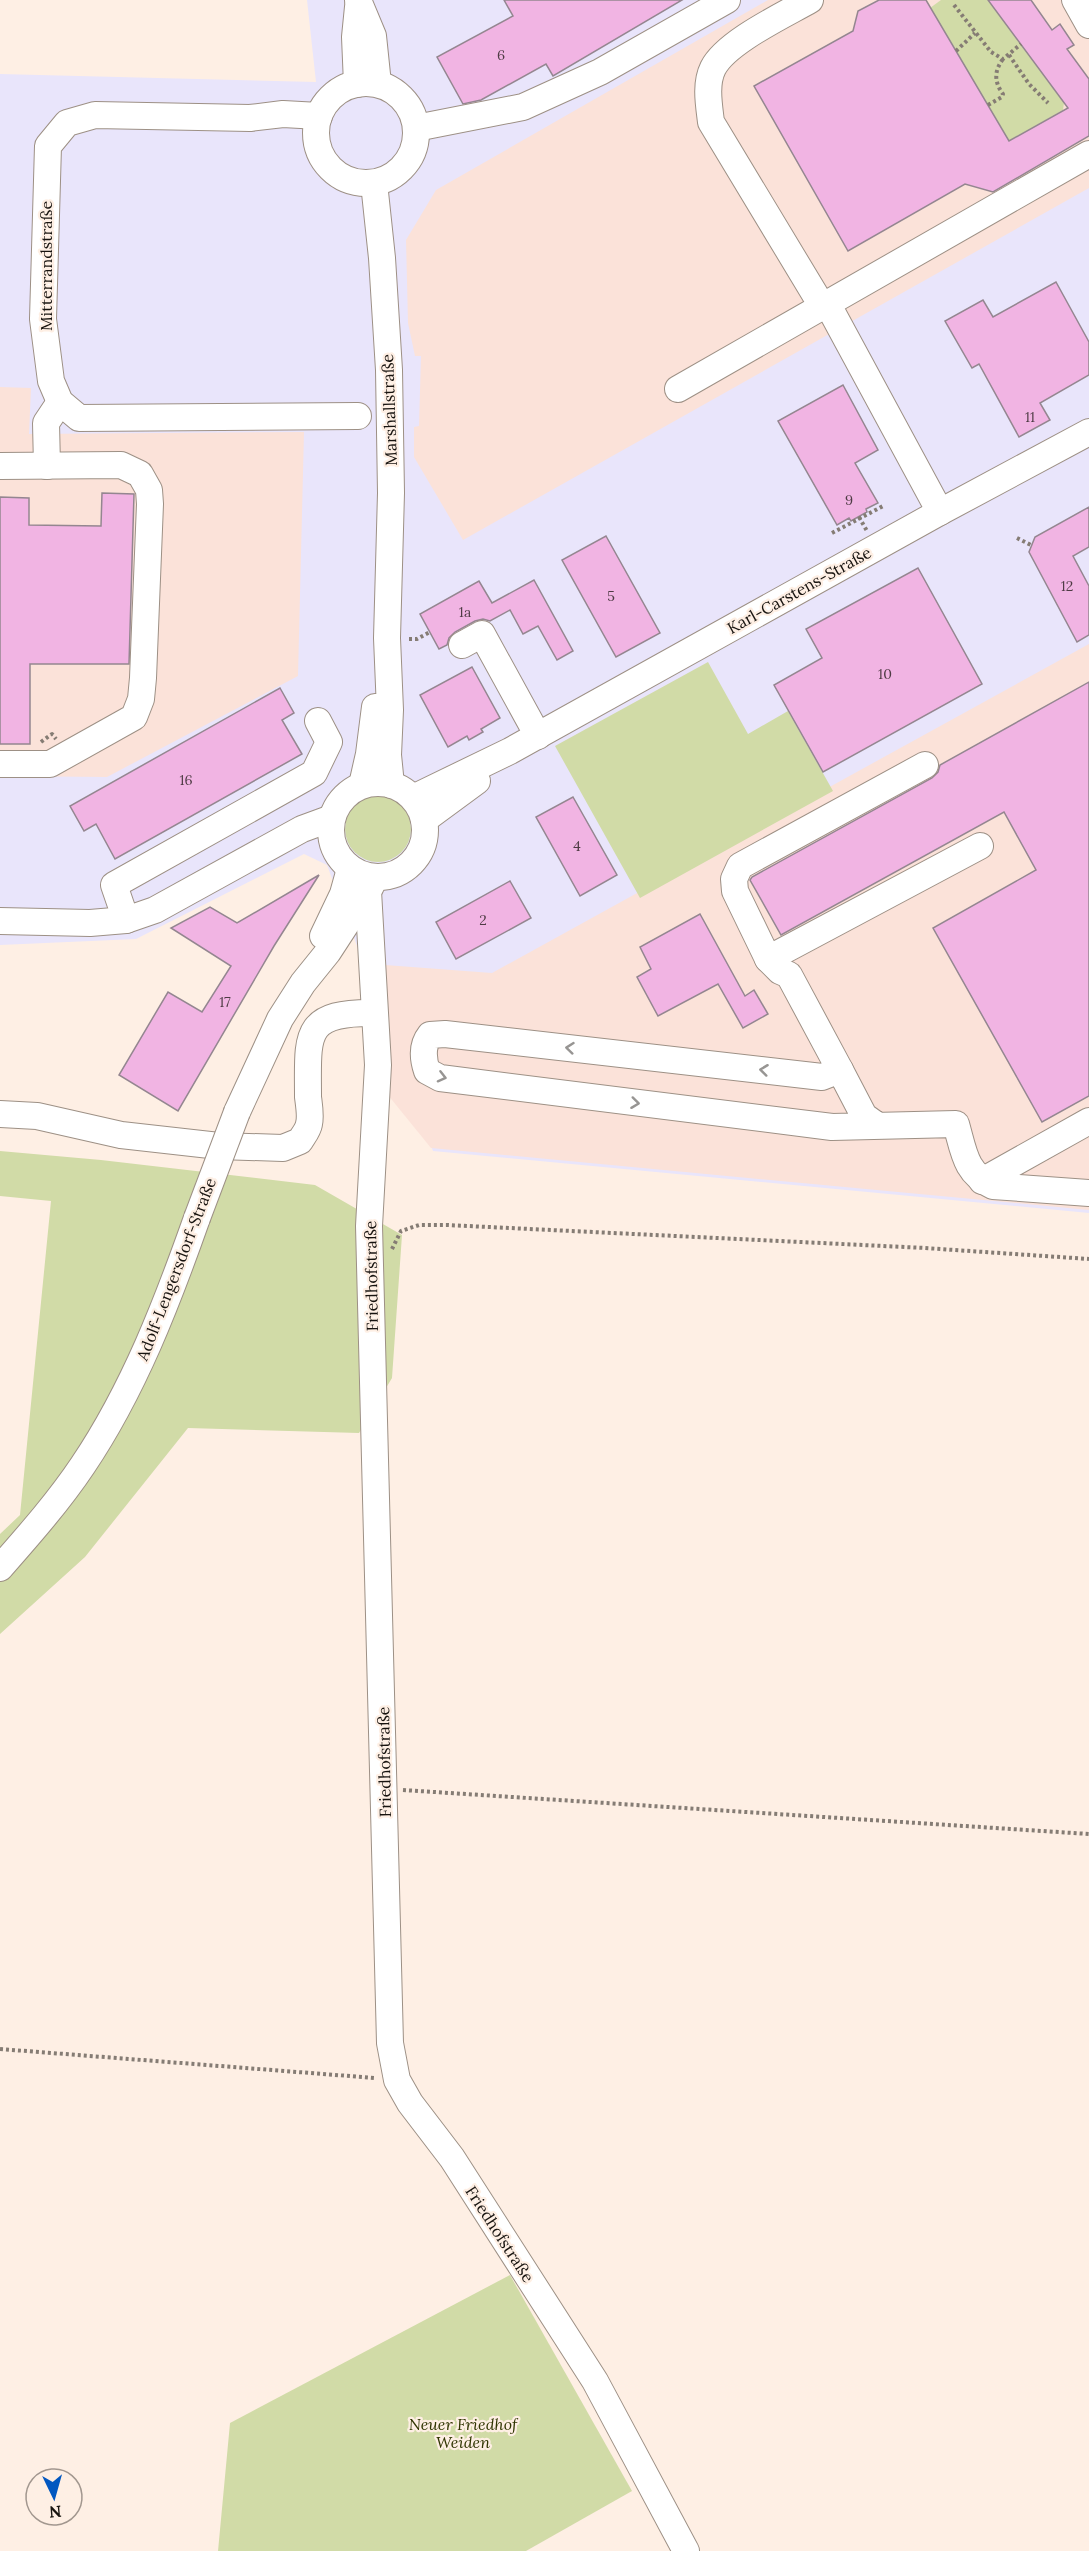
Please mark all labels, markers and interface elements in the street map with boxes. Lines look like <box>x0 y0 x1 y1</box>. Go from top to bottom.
house number: 6 <box>497 46 505 64</box>
street label: Mitterrandstraße <box>36 201 56 331</box>
street label: Marshallstraße <box>377 353 401 466</box>
house number: 11 <box>1025 408 1035 426</box>
house number: 9 <box>845 491 853 509</box>
street label: Karl-Carstens-Straße <box>724 542 875 638</box>
house number: 12 <box>1061 577 1073 595</box>
house number: 5 <box>607 587 615 605</box>
house number: 1a <box>459 603 471 621</box>
house number: 10 <box>878 665 892 683</box>
house number: 16 <box>179 771 193 789</box>
house number: 4 <box>573 837 581 855</box>
house number: 2 <box>479 911 487 929</box>
house number: 17 <box>219 993 231 1011</box>
one-way arrow <box>565 1042 575 1055</box>
one-way arrow <box>759 1065 768 1077</box>
one-way arrow <box>437 1069 447 1082</box>
one-way arrow <box>631 1096 640 1109</box>
street label: Adolf-Lengersdorf-Straße <box>132 1175 220 1364</box>
street label: Friedhofstraße <box>360 1220 382 1332</box>
street label: Friedhofstraße <box>373 1706 395 1818</box>
street label: Friedhofstraße <box>461 2182 539 2286</box>
park label: Neuer Friedhof Weiden <box>409 2414 519 2452</box>
north arrow <box>24 2467 84 2527</box>
text: N <box>48 2501 62 2522</box>

